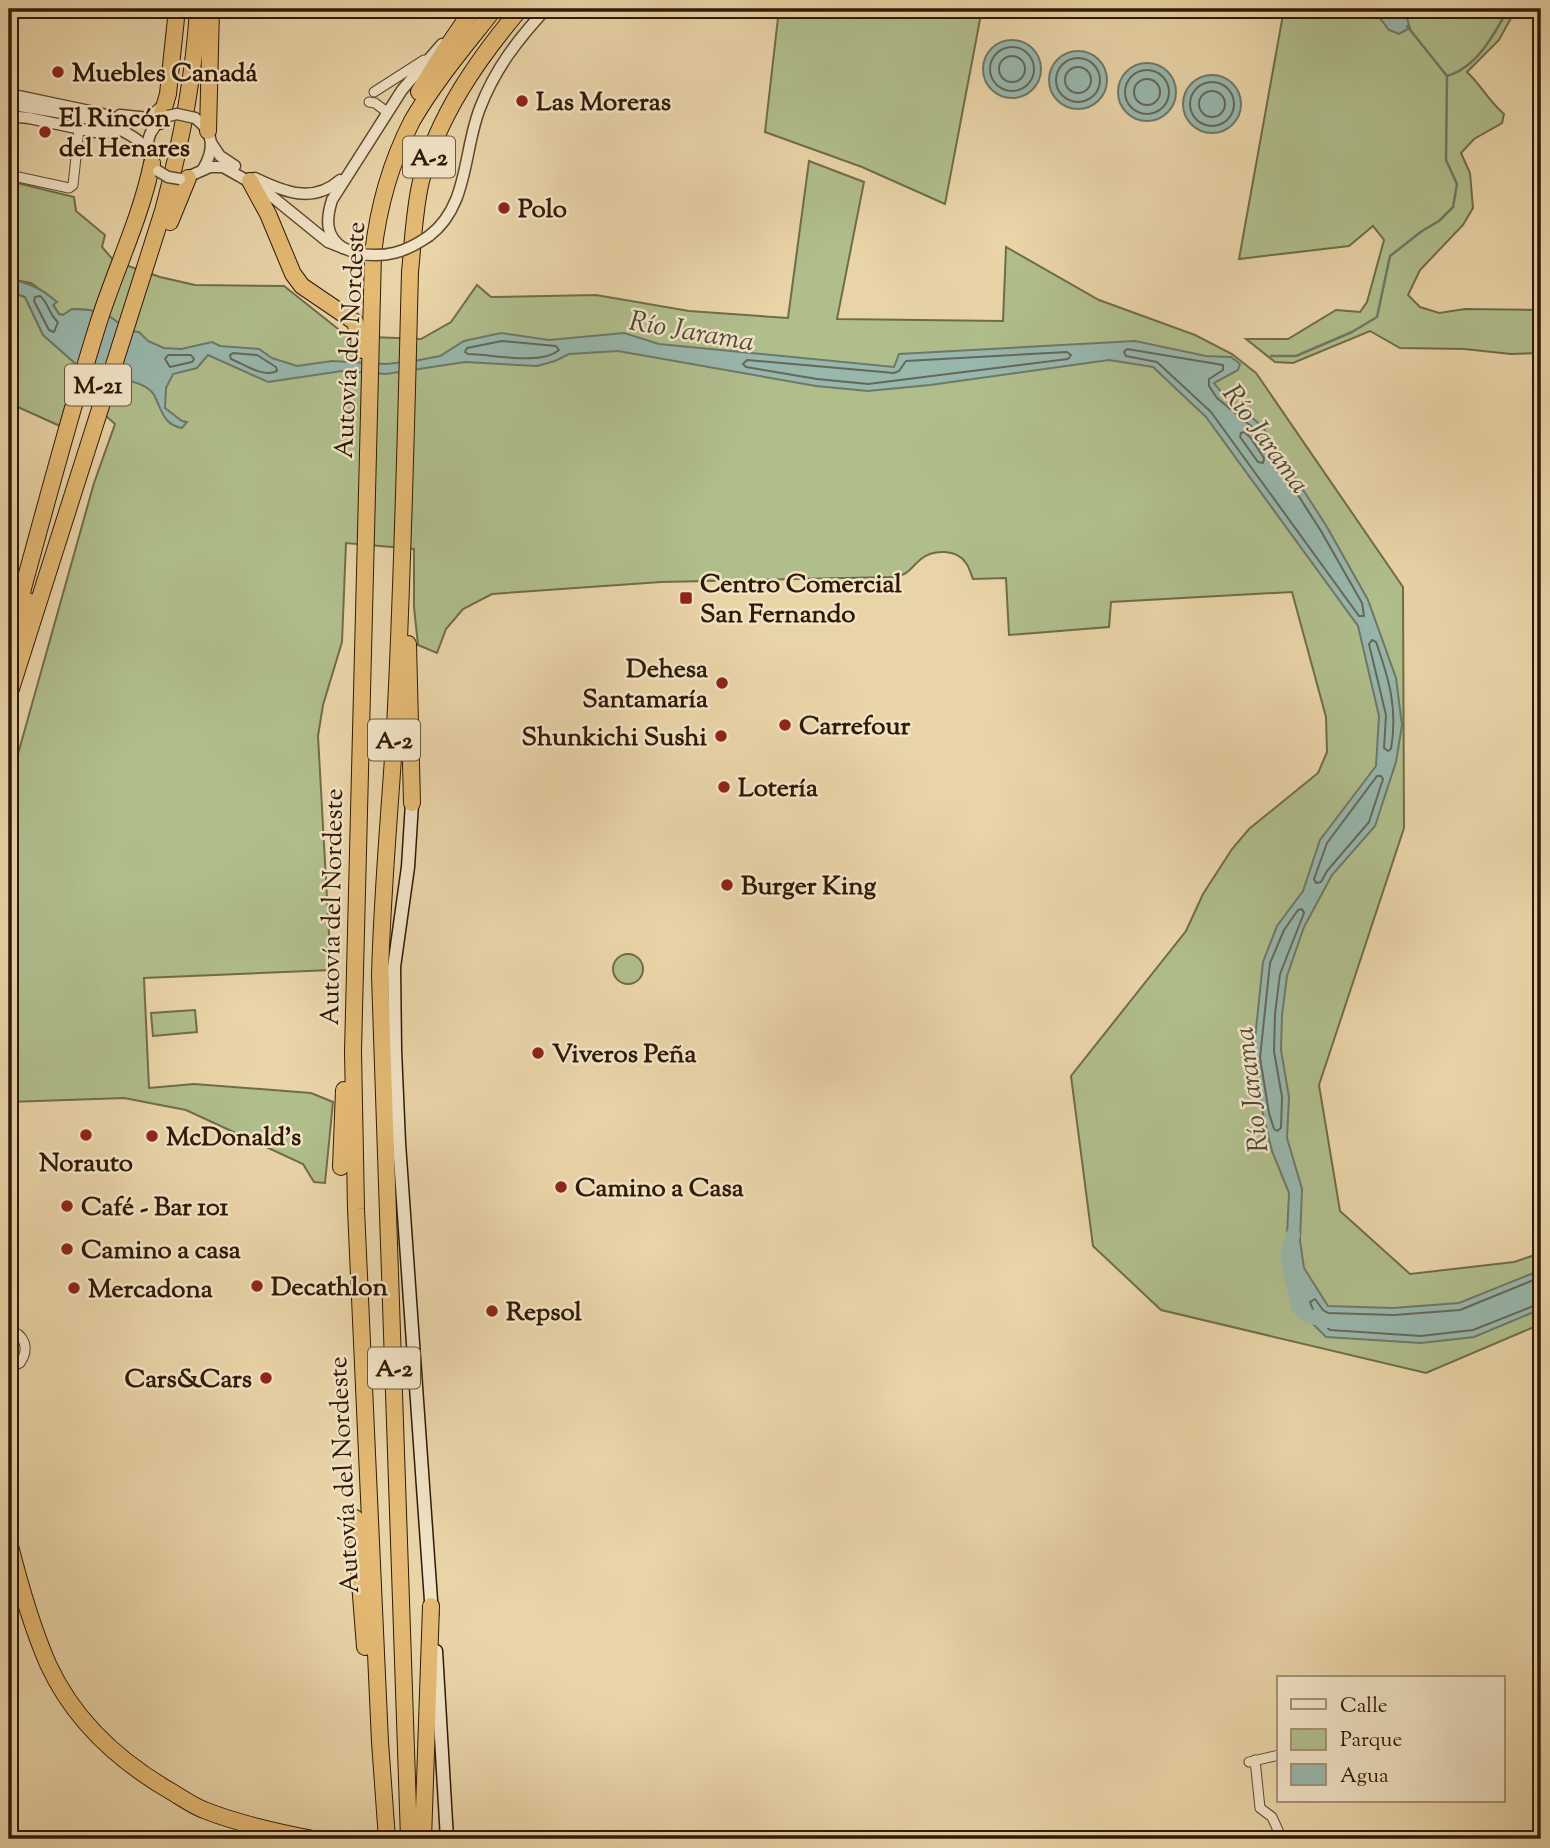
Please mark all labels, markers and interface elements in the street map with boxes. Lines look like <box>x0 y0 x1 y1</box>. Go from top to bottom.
place label: Muebles Canadá <box>72 56 258 93</box>
marker: Muebles Canadá <box>50 64 66 80</box>
place label: Las Moreras <box>536 85 671 122</box>
marker: Las Moreras <box>514 93 530 109</box>
place label: El Rincón del Henares <box>59 101 190 168</box>
marker: El Rincón del Henares <box>37 124 53 140</box>
road number: A-2 <box>403 136 455 177</box>
place label: Polo <box>518 192 567 229</box>
marker: Polo <box>496 200 512 216</box>
street label: Autovía del Nordeste <box>327 221 376 460</box>
water label: Río Jarama <box>626 302 757 364</box>
road number: M-21 <box>65 364 131 406</box>
water label: Río Jarama <box>1211 377 1318 503</box>
place label: Centro Comercial San Fernando <box>700 567 903 634</box>
marker: Centro Comercial San Fernando <box>678 590 694 606</box>
place label: Dehesa Santamaría <box>582 652 708 719</box>
marker: Dehesa Santamaría <box>714 675 730 691</box>
place label: Carrefour <box>799 709 910 746</box>
marker: Carrefour <box>777 717 793 733</box>
road number: A-2 <box>368 720 420 760</box>
place label: Shunkichi Sushi <box>522 720 708 757</box>
marker: Shunkichi Sushi <box>713 728 729 744</box>
place label: Lotería <box>738 771 818 808</box>
marker: Lotería <box>716 779 732 795</box>
street label: Autovía del Nordeste <box>313 788 354 1026</box>
place label: Burger King <box>741 869 876 906</box>
marker: Burger King <box>719 877 735 893</box>
water label: Río Jarama <box>1225 1025 1281 1155</box>
place label: Viveros Peña <box>552 1037 696 1074</box>
marker: Viveros Peña <box>530 1045 546 1061</box>
place label: McDonald's <box>166 1120 301 1157</box>
marker: Norauto <box>78 1127 94 1143</box>
marker: McDonald's <box>144 1128 160 1144</box>
place label: Norauto <box>39 1146 133 1183</box>
place label: Camino a Casa <box>575 1171 744 1208</box>
marker: Camino a Casa <box>553 1179 569 1195</box>
place label: Café - Bar 101 <box>81 1190 228 1227</box>
marker: Café - Bar 101 <box>59 1198 75 1214</box>
place label: Camino a casa <box>81 1233 241 1270</box>
marker: Camino a casa <box>59 1241 75 1257</box>
place label: Decathlon <box>271 1270 389 1307</box>
place label: Mercadona <box>88 1272 213 1309</box>
marker: Decathlon <box>249 1278 265 1294</box>
marker: Mercadona <box>66 1280 82 1296</box>
place label: Repsol <box>506 1295 583 1332</box>
marker: Repsol <box>484 1303 500 1319</box>
road number: A-2 <box>368 1348 420 1388</box>
street label: Autovía del Nordeste <box>321 1355 370 1594</box>
place label: Cars&Cars <box>125 1362 252 1399</box>
marker: Cars&Cars <box>258 1370 274 1386</box>
legend <box>1277 1676 1504 1802</box>
text: Calle <box>1340 1692 1388 1722</box>
text: Parque <box>1340 1726 1402 1756</box>
text: Agua <box>1340 1762 1389 1792</box>

